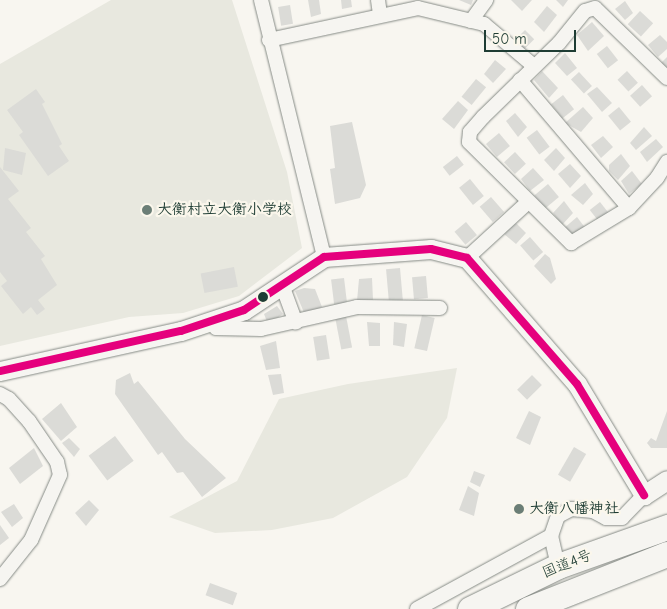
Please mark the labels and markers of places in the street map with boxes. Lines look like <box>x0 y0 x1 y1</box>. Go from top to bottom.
place label: 大衡村立大衡小学校 <box>157 201 292 219</box>
marker: 大衡村立大衡小学校 <box>141 204 153 216</box>
unlabelled marker <box>258 292 268 302</box>
place label: 大衡八幡神社 <box>529 500 619 518</box>
marker: 大衡八幡神社 <box>513 503 525 515</box>

